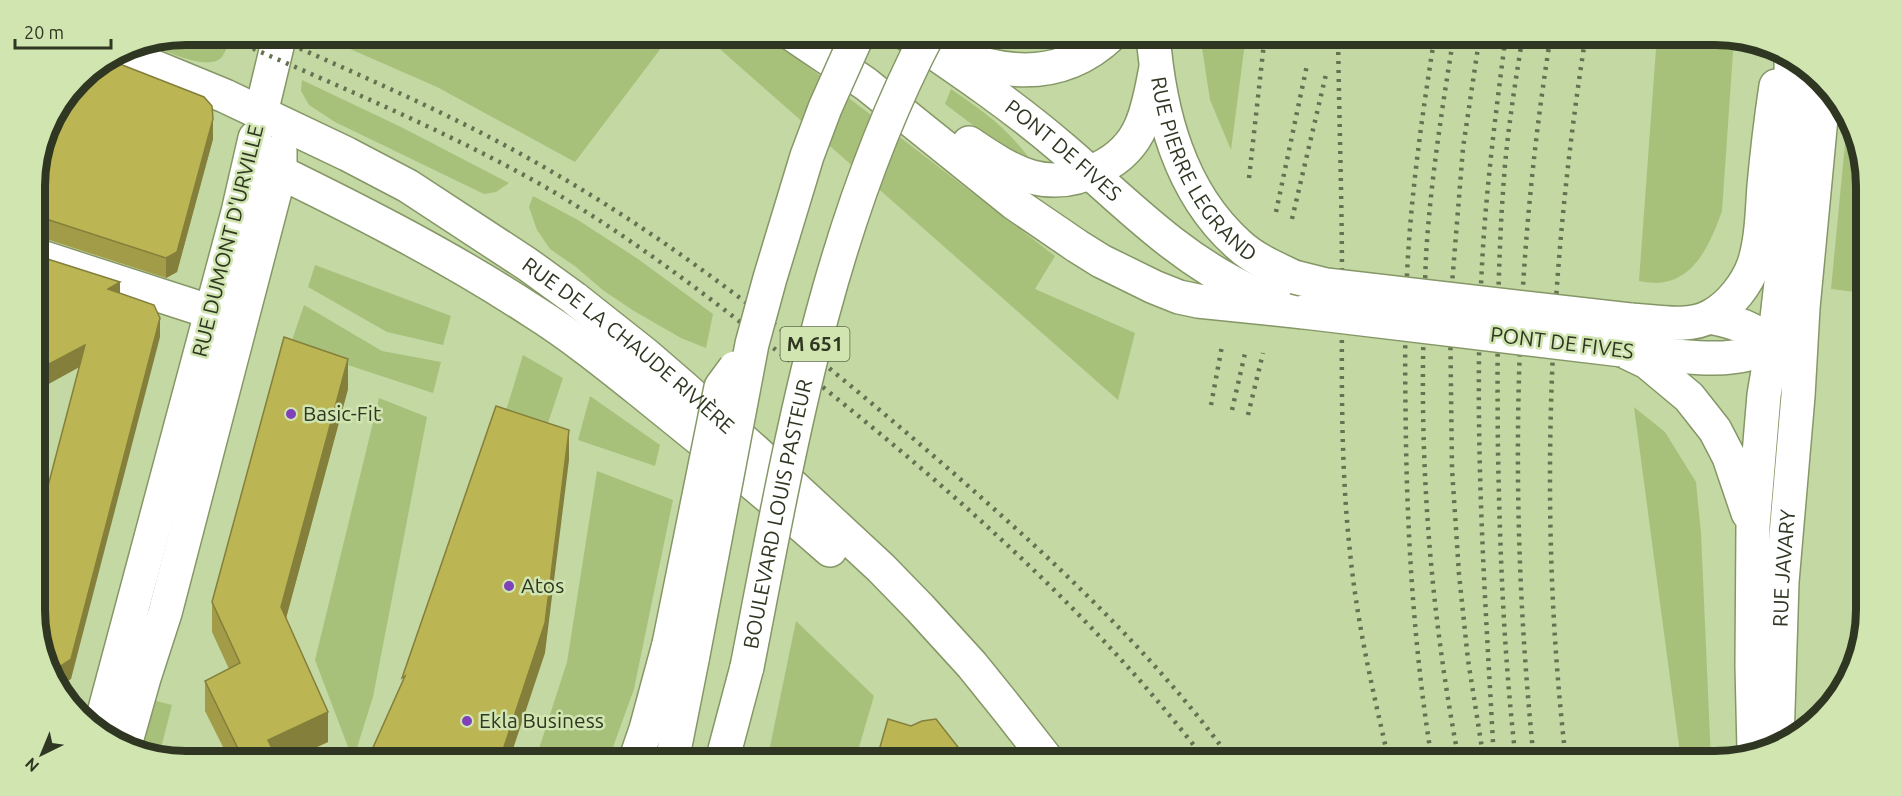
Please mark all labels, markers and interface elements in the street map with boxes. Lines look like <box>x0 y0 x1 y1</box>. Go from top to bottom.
scale bar <box>15 12 111 50</box>
text: 20 m <box>24 22 64 42</box>
street label: RUE PIERRE LEGRAND <box>1147 75 1262 266</box>
street label: PONT DE FIVES <box>1001 94 1127 206</box>
street label: RUE DUMONT D'URVILLE <box>187 122 267 359</box>
street label: RUE DE LA CHAUDE RIVIÈRE <box>518 252 740 438</box>
street label: PONT DE FIVES <box>1489 321 1635 363</box>
road number: M 651 <box>780 327 850 361</box>
street label: BOULEVARD LOUIS PASTEUR <box>738 377 816 651</box>
place label: Basic-Fit <box>303 401 381 425</box>
marker: Basic-Fit <box>284 407 298 421</box>
street label: RUE JAVARY <box>1768 508 1799 627</box>
place label: Atos <box>521 573 564 597</box>
marker: Atos <box>502 579 516 593</box>
place label: Ekla Business <box>479 708 604 732</box>
marker: Ekla Business <box>460 714 474 728</box>
north arrow <box>12 724 72 784</box>
text: N <box>21 754 42 776</box>

